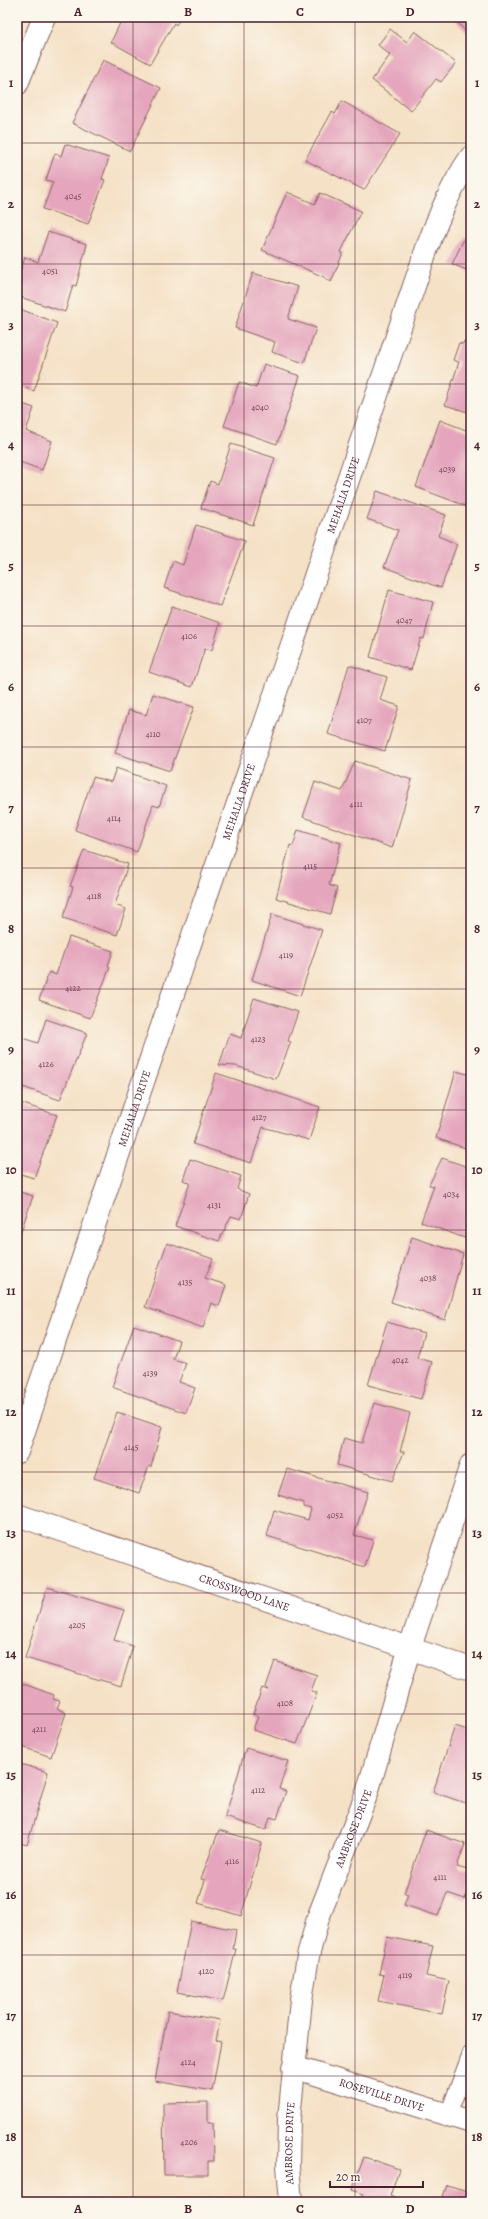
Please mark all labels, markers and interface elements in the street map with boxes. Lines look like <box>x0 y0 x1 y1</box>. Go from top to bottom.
text: A <box>73 3 83 20</box>
text: B <box>184 3 192 20</box>
text: C <box>296 3 304 20</box>
text: D <box>405 3 415 20</box>
text: 1 <box>9 74 14 91</box>
text: 1 <box>475 74 480 91</box>
house number: 4045 <box>65 190 82 202</box>
text: 2 <box>8 195 15 212</box>
text: 2 <box>474 195 481 212</box>
house number: 4051 <box>42 265 58 277</box>
text: 3 <box>8 316 14 333</box>
text: 3 <box>474 316 480 333</box>
house number: 4040 <box>251 401 269 413</box>
text: 4 <box>8 436 14 453</box>
text: 4 <box>474 436 480 453</box>
street label: MEHALIA DRIVE <box>323 455 363 535</box>
house number: 4039 <box>439 463 455 475</box>
text: 5 <box>8 557 14 574</box>
text: 5 <box>474 557 480 574</box>
house number: 4047 <box>396 614 413 626</box>
house number: 4106 <box>181 630 197 642</box>
text: 6 <box>8 678 14 695</box>
text: 6 <box>474 678 480 695</box>
house number: 4107 <box>356 714 372 726</box>
house number: 4110 <box>145 728 161 740</box>
street label: MEHALIA DRIVE <box>219 762 259 842</box>
house number: 4111 <box>349 798 363 810</box>
text: 7 <box>8 799 14 816</box>
text: 7 <box>474 799 480 816</box>
house number: 4114 <box>107 812 121 824</box>
house number: 4115 <box>303 860 317 872</box>
house number: 4118 <box>87 890 101 902</box>
text: 8 <box>8 920 14 937</box>
text: 8 <box>474 920 480 937</box>
house number: 4119 <box>279 949 293 961</box>
house number: 4122 <box>65 982 82 994</box>
house number: 4123 <box>250 1033 266 1045</box>
text: 9 <box>8 1041 14 1058</box>
text: 9 <box>474 1041 480 1058</box>
house number: 4126 <box>38 1058 54 1070</box>
street label: MEHALIA DRIVE <box>114 1068 154 1149</box>
house number: 4127 <box>251 1111 267 1123</box>
text: 10 <box>5 1161 17 1178</box>
text: 10 <box>471 1161 483 1178</box>
house number: 4034 <box>443 1188 459 1200</box>
house number: 4131 <box>207 1199 221 1211</box>
house number: 4038 <box>420 1272 436 1284</box>
house number: 4135 <box>178 1276 193 1288</box>
text: 11 <box>6 1282 16 1299</box>
text: 11 <box>472 1282 482 1299</box>
house number: 4042 <box>391 1354 409 1366</box>
house number: 4139 <box>143 1367 158 1379</box>
text: 12 <box>6 1403 17 1420</box>
text: 12 <box>472 1403 483 1420</box>
house number: 4145 <box>123 1441 139 1453</box>
house number: 4052 <box>326 1509 344 1521</box>
text: 13 <box>6 1524 17 1541</box>
text: 13 <box>472 1524 483 1541</box>
street label: CROSSWOOD LANE <box>197 1570 291 1615</box>
house number: 4205 <box>68 1619 86 1631</box>
text: 14 <box>6 1645 16 1662</box>
text: 14 <box>472 1645 482 1662</box>
house number: 4108 <box>277 1697 293 1709</box>
house number: 4211 <box>32 1723 46 1735</box>
text: 15 <box>6 1766 17 1783</box>
text: 15 <box>472 1766 483 1783</box>
house number: 4112 <box>251 1784 266 1796</box>
street label: AMBROSE DRIVE <box>331 1788 376 1871</box>
house number: 4116 <box>225 1855 239 1867</box>
house number: 4111 <box>433 1871 447 1883</box>
text: 16 <box>6 1886 16 1903</box>
text: 16 <box>472 1886 482 1903</box>
house number: 4120 <box>198 1965 214 1977</box>
house number: 4119 <box>398 1969 412 1981</box>
text: 17 <box>6 2007 17 2024</box>
text: 17 <box>472 2007 483 2024</box>
house number: 4124 <box>180 2056 196 2068</box>
street label: ROSEVILLE DRIVE <box>337 2075 426 2115</box>
street label: AMBROSE DRIVE <box>281 2101 299 2186</box>
text: 18 <box>6 2128 16 2145</box>
text: 18 <box>472 2128 482 2145</box>
house number: 4206 <box>180 2136 198 2148</box>
scale bar <box>330 2163 423 2189</box>
text: 20 m <box>336 2169 360 2185</box>
text: A <box>73 2200 83 2217</box>
text: B <box>184 2200 192 2217</box>
text: C <box>296 2200 304 2217</box>
text: D <box>405 2200 415 2217</box>

